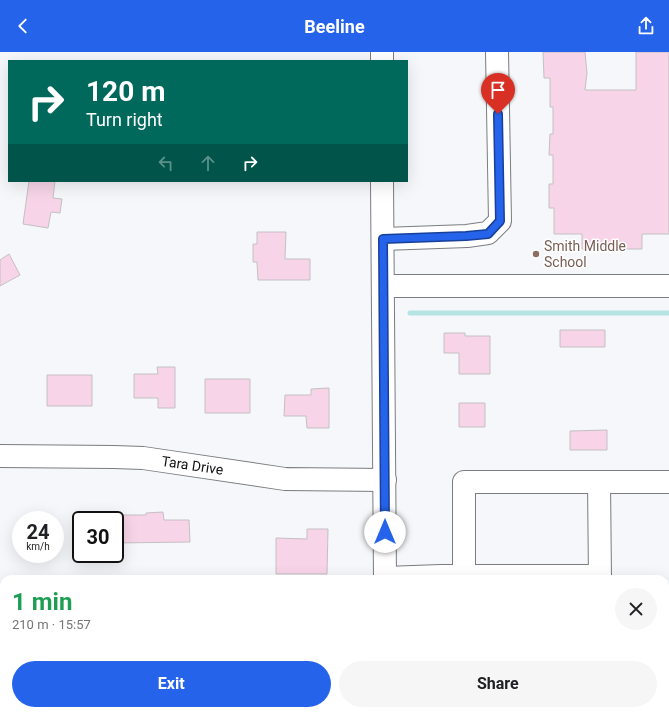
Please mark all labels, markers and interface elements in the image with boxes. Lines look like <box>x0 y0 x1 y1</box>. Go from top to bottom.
icon: back <box>12 15 34 37</box>
icon: share <box>635 15 657 37</box>
text: Beeline <box>304 16 365 37</box>
pin <box>481 73 515 114</box>
text: 120 m <box>86 75 165 108</box>
icon: right <box>20 76 72 128</box>
icon: arrive <box>487 79 509 101</box>
text: Turn right <box>86 109 163 130</box>
icon: left <box>155 152 177 174</box>
icon: ahead <box>197 152 219 174</box>
icon: right <box>239 152 261 174</box>
place label: Smith Middle School <box>544 238 626 270</box>
marker: Smith Middle School <box>531 249 541 259</box>
street label: Tara Drive <box>160 453 224 478</box>
speed limit sign: 30 <box>72 511 124 563</box>
position arrow <box>364 511 406 553</box>
text: 24 <box>27 520 49 544</box>
text: km/h <box>26 541 50 552</box>
text: 1 min <box>12 588 72 616</box>
button: close <box>615 588 657 630</box>
text: 210 m · 15:57 <box>12 617 91 632</box>
button: Exit <box>12 661 331 707</box>
button: Share <box>339 661 657 707</box>

